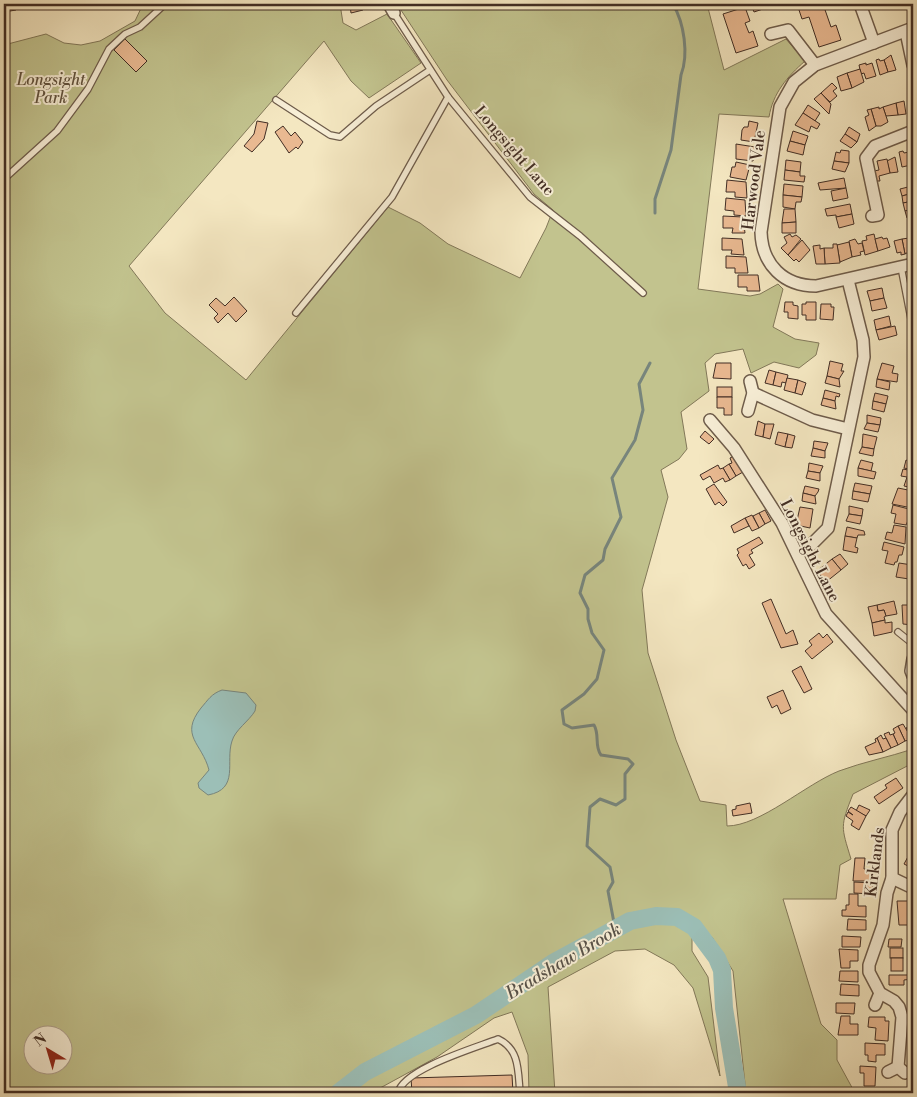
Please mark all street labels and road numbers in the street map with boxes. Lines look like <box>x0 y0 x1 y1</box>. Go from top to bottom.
street label: Longsight Lane <box>470 102 559 200</box>
street label: Harwood Vale <box>738 129 770 231</box>
street label: Longsight Lane <box>776 496 845 605</box>
street label: Kirklands <box>861 826 889 898</box>

